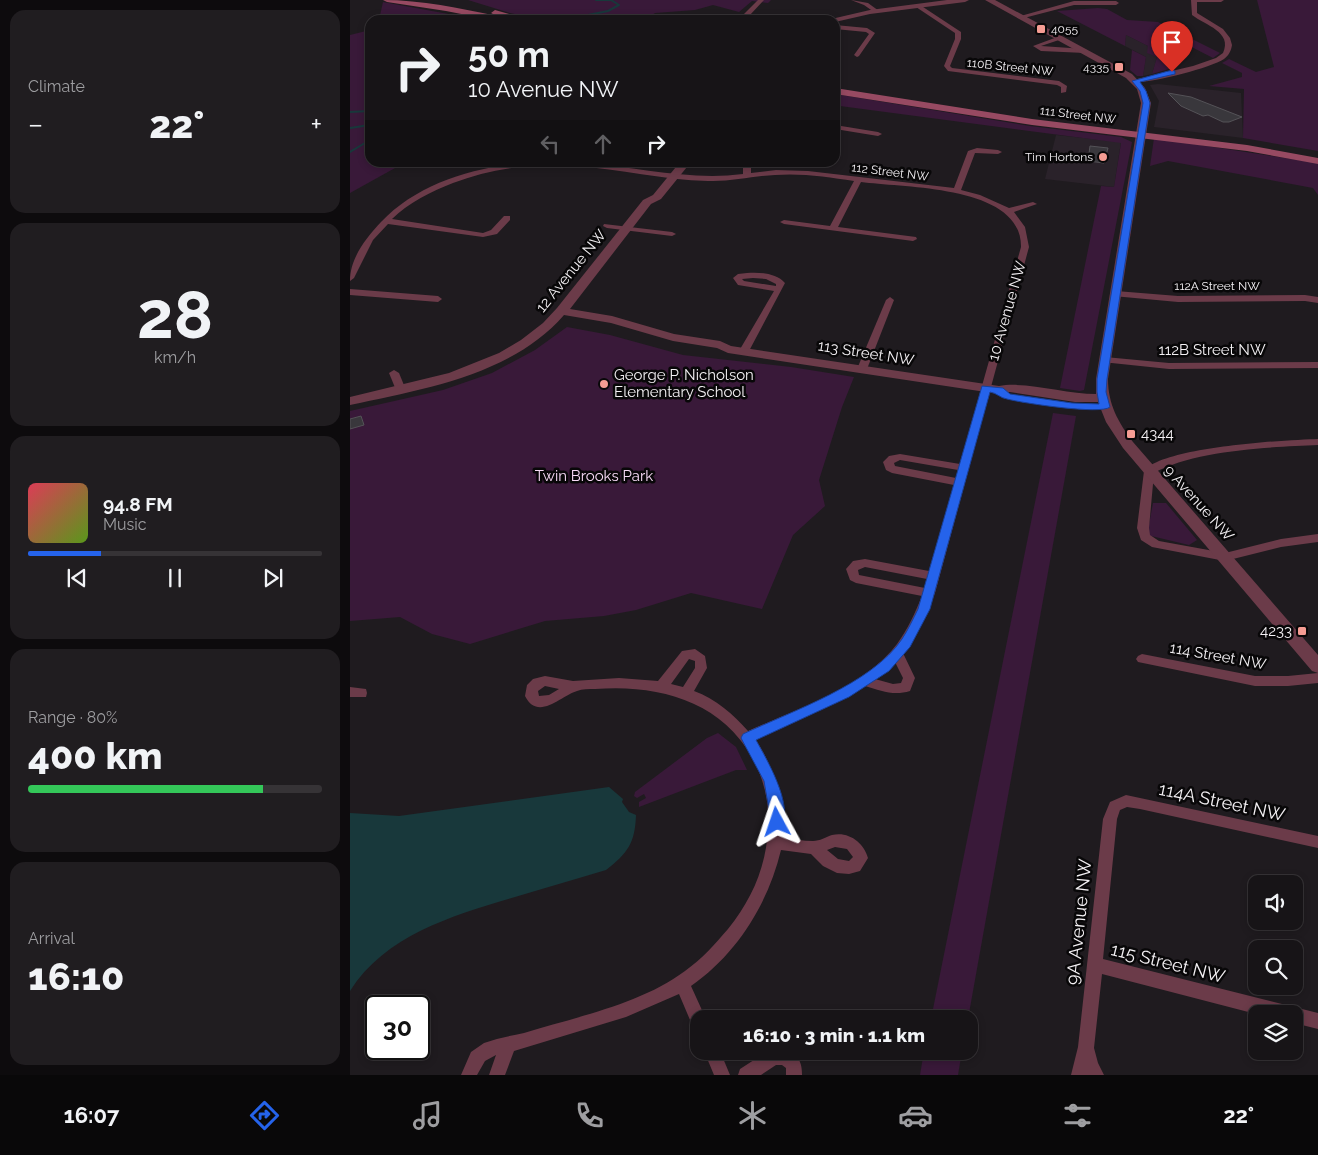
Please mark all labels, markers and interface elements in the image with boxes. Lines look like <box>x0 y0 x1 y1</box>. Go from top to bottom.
pin <box>1151 21 1193 72</box>
place label: 4055 <box>1051 22 1078 36</box>
marker: 4055 <box>1035 23 1047 35</box>
icon: arrive <box>1158 28 1186 56</box>
text: 50 m <box>468 34 550 75</box>
icon: right <box>385 35 450 100</box>
street label: 110B Street NW <box>966 56 1054 79</box>
place label: 4335 <box>1083 60 1109 74</box>
marker: 4335 <box>1113 61 1125 73</box>
text: 10 Avenue NW <box>468 76 619 102</box>
text: Climate <box>28 77 85 96</box>
text: 22° <box>149 102 204 147</box>
street label: 111 Street NW <box>1039 103 1117 127</box>
text: − <box>28 108 43 141</box>
text: + <box>310 108 322 141</box>
icon: left <box>536 130 564 158</box>
icon: ahead <box>589 130 617 158</box>
icon: right <box>642 130 670 158</box>
place label: Tim Hortons <box>1025 150 1093 164</box>
marker: Tim Hortons <box>1097 151 1109 163</box>
street label: 112 Street NW <box>851 160 930 184</box>
street label: 12 Avenue NW <box>532 226 610 316</box>
street label: 10 Avenue NW <box>984 259 1030 363</box>
text: 28 <box>137 277 213 353</box>
street label: 112A Street NW <box>1174 279 1260 293</box>
street label: 113 Street NW <box>817 336 916 370</box>
street label: 112B Street NW <box>1158 341 1266 359</box>
text: km/h <box>154 348 196 367</box>
place label: George P. Nicholson Elementary School <box>614 366 754 401</box>
marker: George P. Nicholson Elementary School <box>598 378 610 390</box>
place label: 4344 <box>1141 425 1174 443</box>
marker: 4344 <box>1125 428 1137 440</box>
street label: 9 Avenue NW <box>1160 461 1238 545</box>
park label: Twin Brooks Park <box>535 467 653 485</box>
text: 94.8 FM <box>103 493 173 515</box>
text: Music <box>103 515 147 534</box>
icon: previous <box>63 564 91 592</box>
icon: pause <box>161 564 189 592</box>
icon: next <box>259 564 287 592</box>
place label: 4233 <box>1260 622 1292 640</box>
marker: 4233 <box>1296 625 1308 637</box>
street label: 114 Street NW <box>1168 639 1268 673</box>
text: Range · 80% <box>28 708 118 727</box>
text: 400 km <box>28 733 163 778</box>
street label: 114A Street NW <box>1157 778 1287 825</box>
position arrow <box>750 795 802 847</box>
street label: 9A Avenue NW <box>1061 858 1096 986</box>
map controls <box>1248 875 1303 1060</box>
button: sound <box>1248 875 1303 930</box>
text: Arrival <box>28 929 75 948</box>
street label: 115 Street NW <box>1109 938 1228 987</box>
button: search <box>1248 940 1303 995</box>
text: 16:10 <box>28 954 124 999</box>
speed limit sign: 30 <box>365 995 430 1060</box>
button: layers <box>1248 1005 1303 1060</box>
text: 16:10 · 3 min · 1.1 km <box>743 1024 925 1046</box>
icon: directions <box>247 1098 282 1133</box>
icon: music <box>410 1098 445 1133</box>
icon: phone <box>572 1098 607 1133</box>
icon: climate <box>735 1098 770 1133</box>
icon: car <box>898 1098 933 1133</box>
icon: filters <box>1060 1098 1095 1133</box>
text: 16:07 <box>64 1102 119 1128</box>
text: 22° <box>1223 1102 1254 1128</box>

